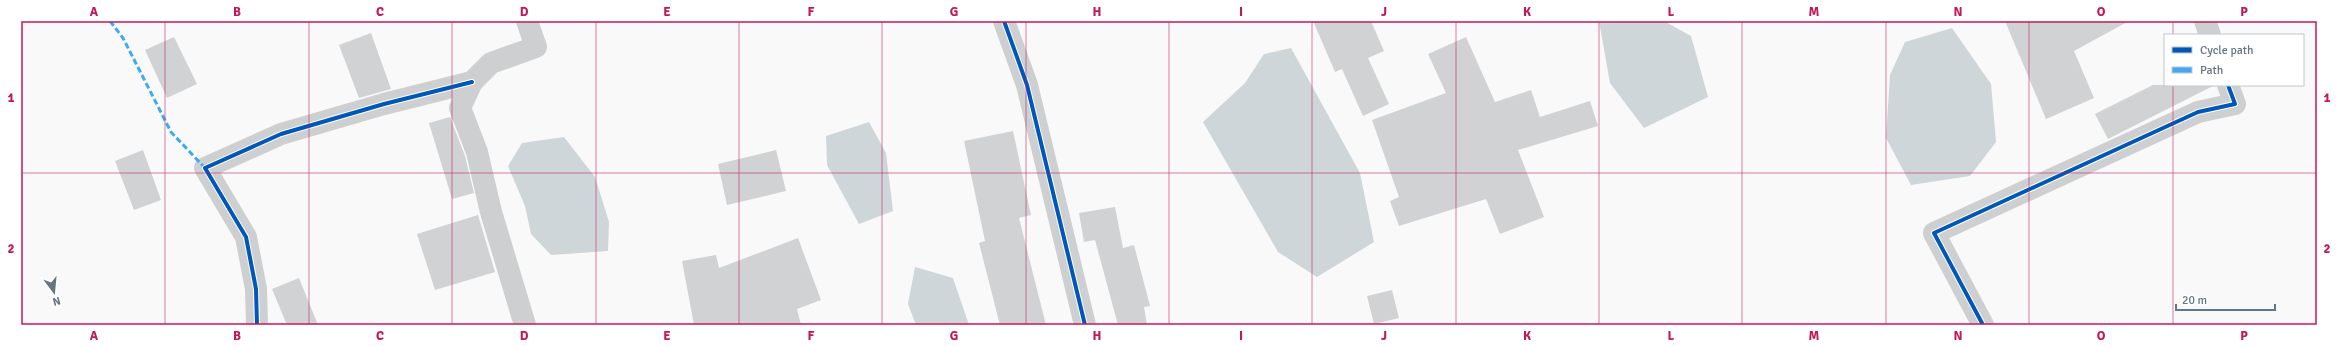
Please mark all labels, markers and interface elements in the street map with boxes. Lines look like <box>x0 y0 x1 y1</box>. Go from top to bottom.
text: A <box>90 4 99 20</box>
text: B <box>233 4 241 20</box>
text: C <box>376 4 384 20</box>
text: D <box>520 4 529 20</box>
text: E <box>663 4 671 20</box>
text: F <box>808 4 815 20</box>
text: G <box>950 4 958 20</box>
text: H <box>1093 4 1101 20</box>
text: I <box>1239 4 1243 20</box>
text: J <box>1381 4 1387 20</box>
text: K <box>1523 4 1531 20</box>
text: L <box>1668 4 1675 20</box>
text: M <box>1809 4 1820 20</box>
text: N <box>1953 4 1963 20</box>
text: O <box>2097 4 2106 20</box>
text: P <box>2240 4 2248 20</box>
legend <box>2164 34 2304 86</box>
text: Cycle path <box>2200 43 2253 58</box>
text: Path <box>2200 63 2223 78</box>
text: 1 <box>7 90 15 106</box>
text: 1 <box>2323 90 2331 106</box>
text: 2 <box>7 241 15 257</box>
text: 2 <box>2323 241 2331 257</box>
north arrow <box>34 272 74 312</box>
scale bar <box>2176 286 2275 312</box>
text: 20 m <box>2182 293 2207 308</box>
text: N <box>51 294 62 308</box>
text: A <box>90 328 99 344</box>
text: B <box>233 328 241 344</box>
text: C <box>376 328 384 344</box>
text: D <box>520 328 529 344</box>
text: E <box>663 328 671 344</box>
text: F <box>808 328 815 344</box>
text: G <box>950 328 958 344</box>
text: H <box>1093 328 1101 344</box>
text: I <box>1239 328 1243 344</box>
text: J <box>1381 328 1387 344</box>
text: K <box>1523 328 1531 344</box>
text: L <box>1668 328 1675 344</box>
text: M <box>1809 328 1820 344</box>
text: N <box>1953 328 1963 344</box>
text: O <box>2097 328 2106 344</box>
text: P <box>2240 328 2248 344</box>

